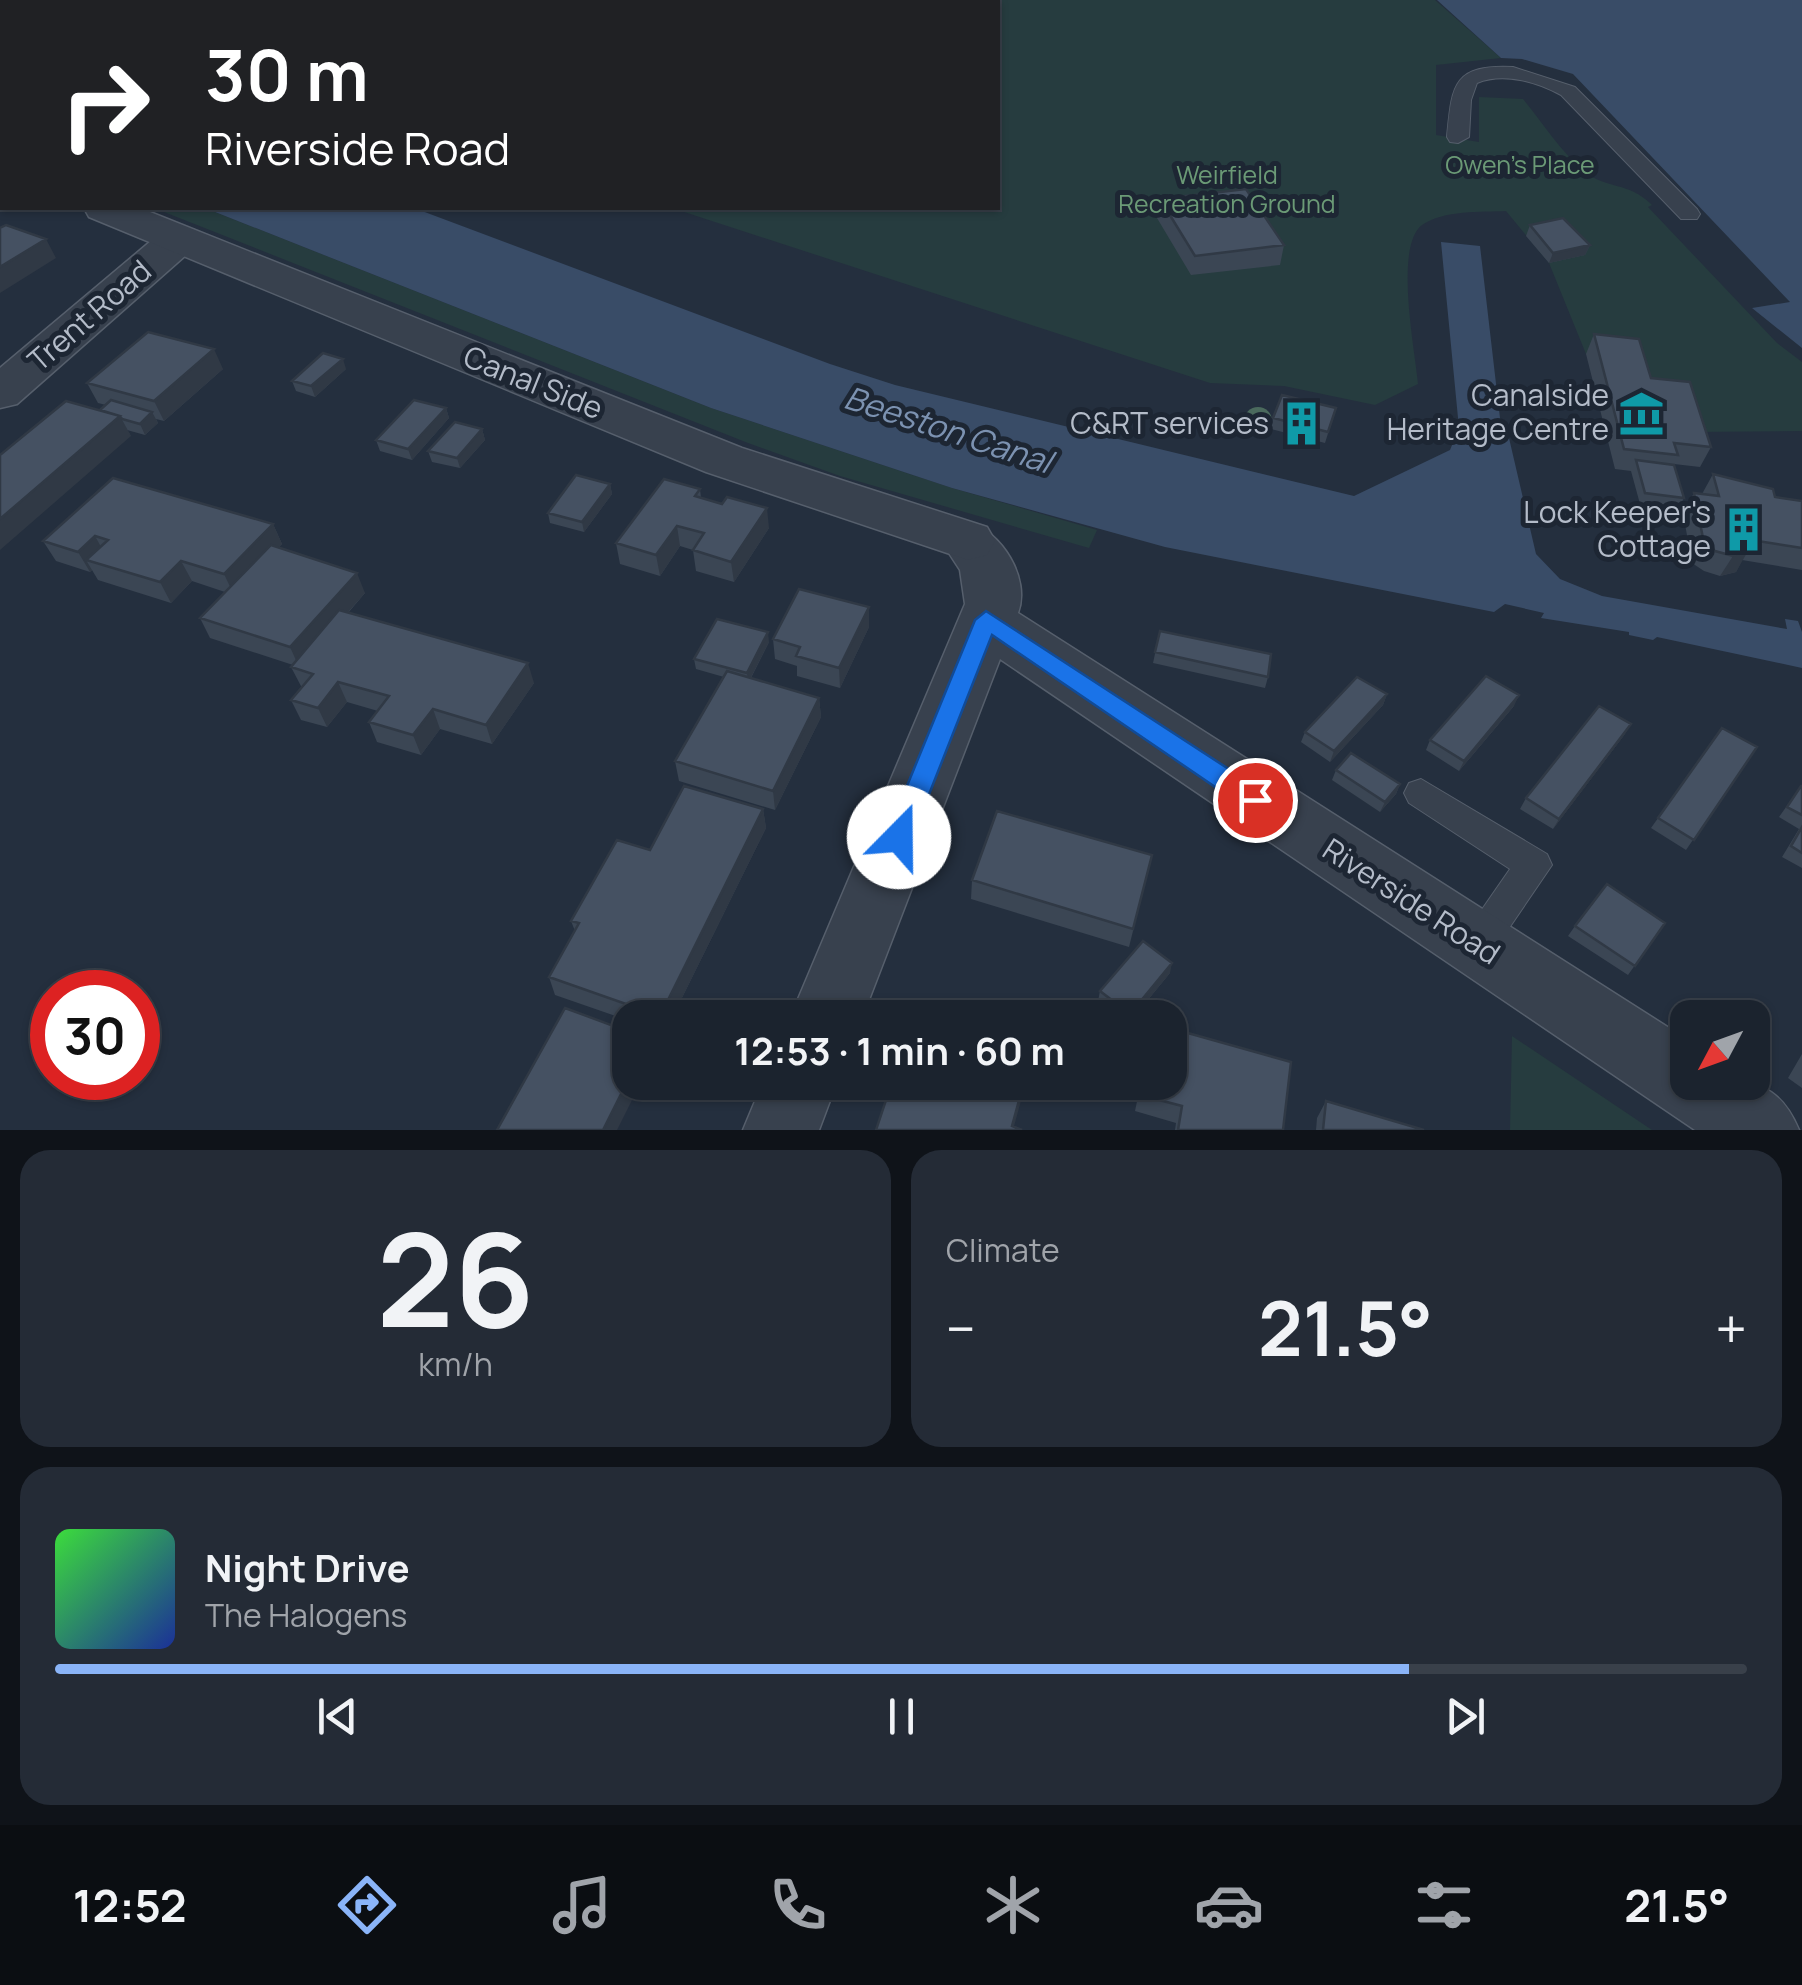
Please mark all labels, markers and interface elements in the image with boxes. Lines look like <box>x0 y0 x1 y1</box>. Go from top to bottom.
text: 30 m <box>205 26 369 122</box>
icon: right <box>40 40 170 170</box>
text: Riverside Road <box>205 117 510 179</box>
park label: Owen's Place <box>1445 147 1595 182</box>
park label: Weirfield Recreation Ground <box>1118 157 1336 221</box>
street label: Trent Road <box>19 250 159 380</box>
street label: Canal Side <box>458 335 609 428</box>
place label: Canalside Heritage Centre <box>1387 374 1609 449</box>
water label: Beeston Canal <box>839 375 1061 484</box>
museum icon: Canalside Heritage Centre <box>1618 389 1666 437</box>
building icon: C&RT services <box>1278 400 1326 448</box>
place label: C&RT services <box>1070 402 1269 443</box>
place label: Lock Keeper's Cottage <box>1523 491 1711 566</box>
building icon: Lock Keeper's Cottage <box>1720 506 1768 554</box>
pin <box>1213 758 1298 843</box>
icon: arrive <box>1228 773 1283 828</box>
position arrow <box>847 785 951 889</box>
street label: Riverside Road <box>1315 828 1508 973</box>
speed limit sign: 30 <box>30 970 160 1100</box>
north arrow <box>1670 1000 1770 1100</box>
map controls <box>1670 1000 1770 1100</box>
text: 12:53 · 1 min · 60 m <box>734 1024 1065 1076</box>
text: 26 <box>376 1188 535 1366</box>
text: Climate <box>946 1228 1060 1272</box>
text: 21.5° <box>1258 1276 1433 1379</box>
text: − <box>946 1290 976 1366</box>
text: + <box>1715 1290 1747 1366</box>
text: km/h <box>418 1342 493 1386</box>
text: Night Drive <box>205 1541 410 1593</box>
text: The Halogens <box>205 1593 407 1637</box>
icon: previous <box>310 1689 365 1744</box>
icon: pause <box>874 1689 929 1744</box>
icon: next <box>1438 1689 1493 1744</box>
icon: directions <box>332 1870 402 1940</box>
icon: music <box>547 1870 617 1940</box>
icon: phone <box>763 1870 833 1940</box>
icon: climate <box>978 1870 1048 1940</box>
icon: car <box>1194 1870 1264 1940</box>
icon: filters <box>1409 1870 1479 1940</box>
text: 12:52 <box>73 1874 187 1936</box>
text: 21.5° <box>1624 1874 1729 1936</box>

